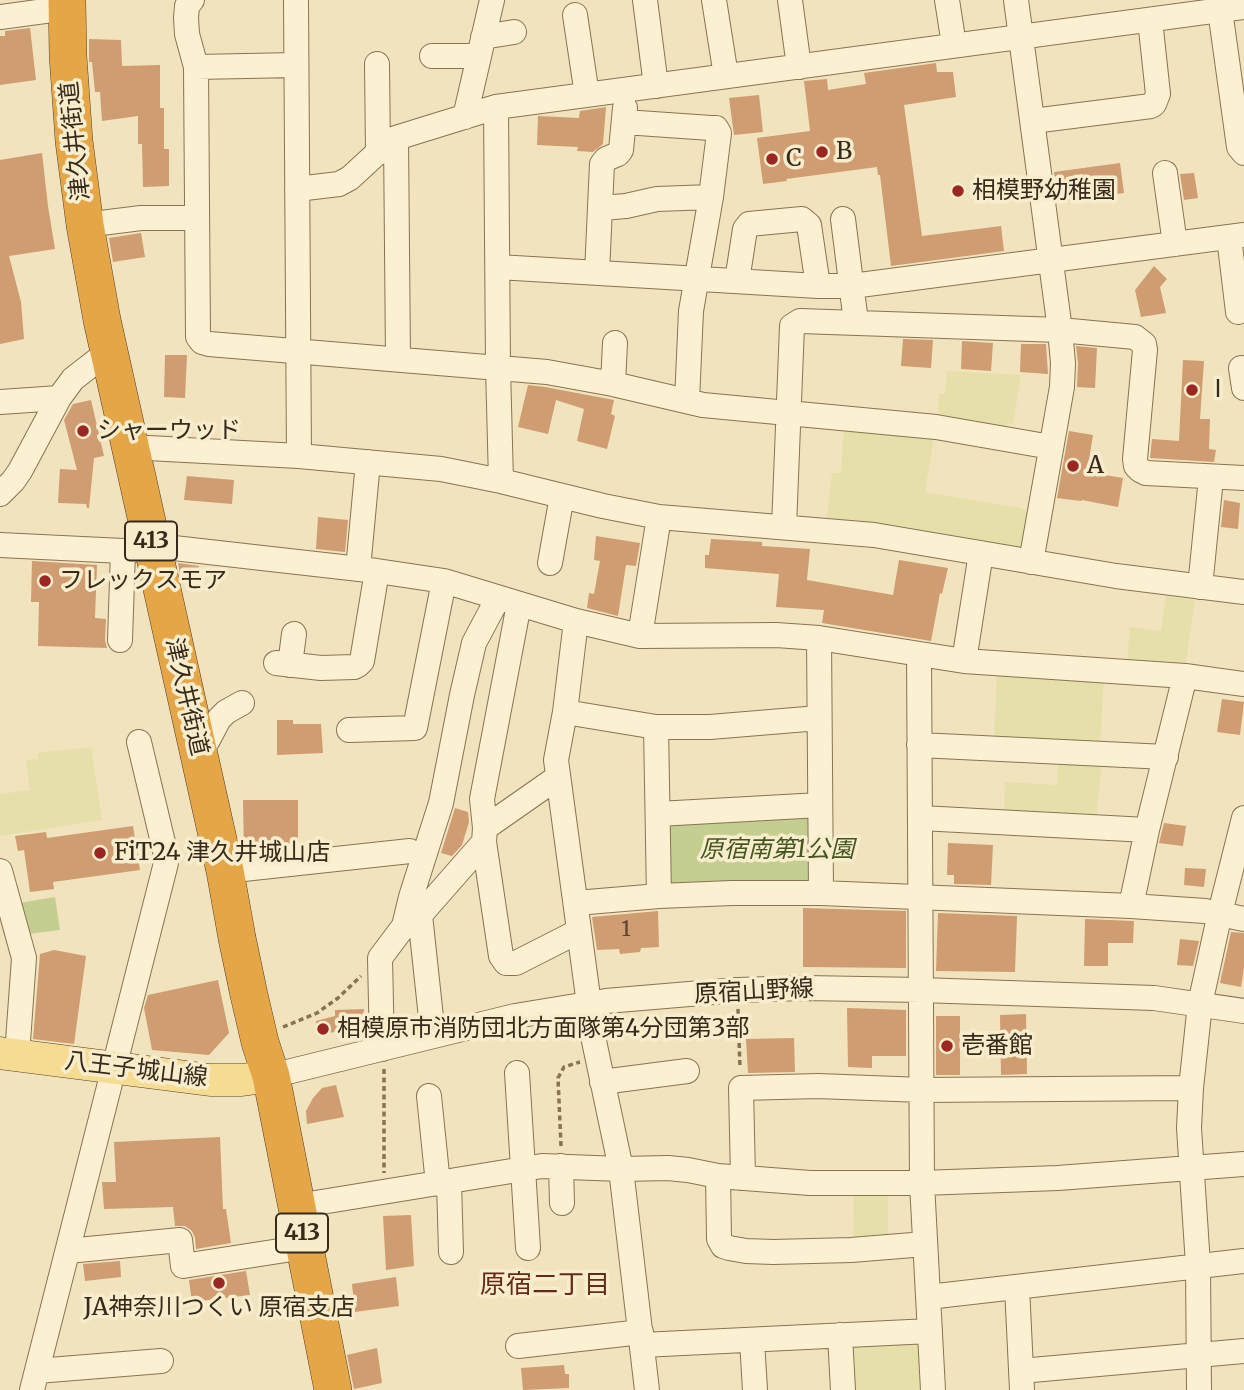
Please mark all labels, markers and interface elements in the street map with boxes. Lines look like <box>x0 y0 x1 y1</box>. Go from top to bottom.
street label: 津久井街道 <box>55 80 97 202</box>
place label: B <box>836 138 852 166</box>
marker: B <box>814 144 830 160</box>
place label: C <box>786 145 802 173</box>
marker: C <box>764 151 780 167</box>
place label: 相模野幼稚園 <box>972 177 1116 205</box>
marker: 相模野幼稚園 <box>950 183 966 199</box>
place label: Ⅰ <box>1206 376 1230 404</box>
marker: Ⅰ <box>1184 382 1200 398</box>
place label: シャーウッド <box>97 417 241 445</box>
marker: シャーウッド <box>75 423 91 439</box>
place label: A <box>1087 452 1104 480</box>
marker: A <box>1065 458 1081 474</box>
road number: 413 <box>125 522 177 561</box>
place label: フレックスモア <box>59 567 227 595</box>
marker: フレックスモア <box>37 573 53 589</box>
street label: 津久井街道 <box>158 635 214 759</box>
park label: 原宿南第1公園 <box>700 836 854 864</box>
place label: FiT24 津久井城山店 <box>114 839 330 867</box>
marker: FiT24 津久井城山店 <box>92 845 108 861</box>
house number: 1 <box>621 917 631 943</box>
street label: 原宿山野線 <box>693 974 815 1010</box>
place label: 相模原市消防団北方面隊第4分団第3部 <box>337 1015 750 1043</box>
marker: 相模原市消防団北方面隊第4分団第3部 <box>315 1021 331 1037</box>
place label: 壱番館 <box>961 1032 1033 1060</box>
marker: 壱番館 <box>939 1038 955 1054</box>
street label: 八王子城山線 <box>63 1047 209 1093</box>
road number: 413 <box>276 1214 328 1252</box>
district label: 原宿二丁目 <box>480 1270 610 1302</box>
marker: JA神奈川つくい 原宿支店 <box>211 1275 227 1291</box>
place label: JA神奈川つくい 原宿支店 <box>84 1294 354 1322</box>

